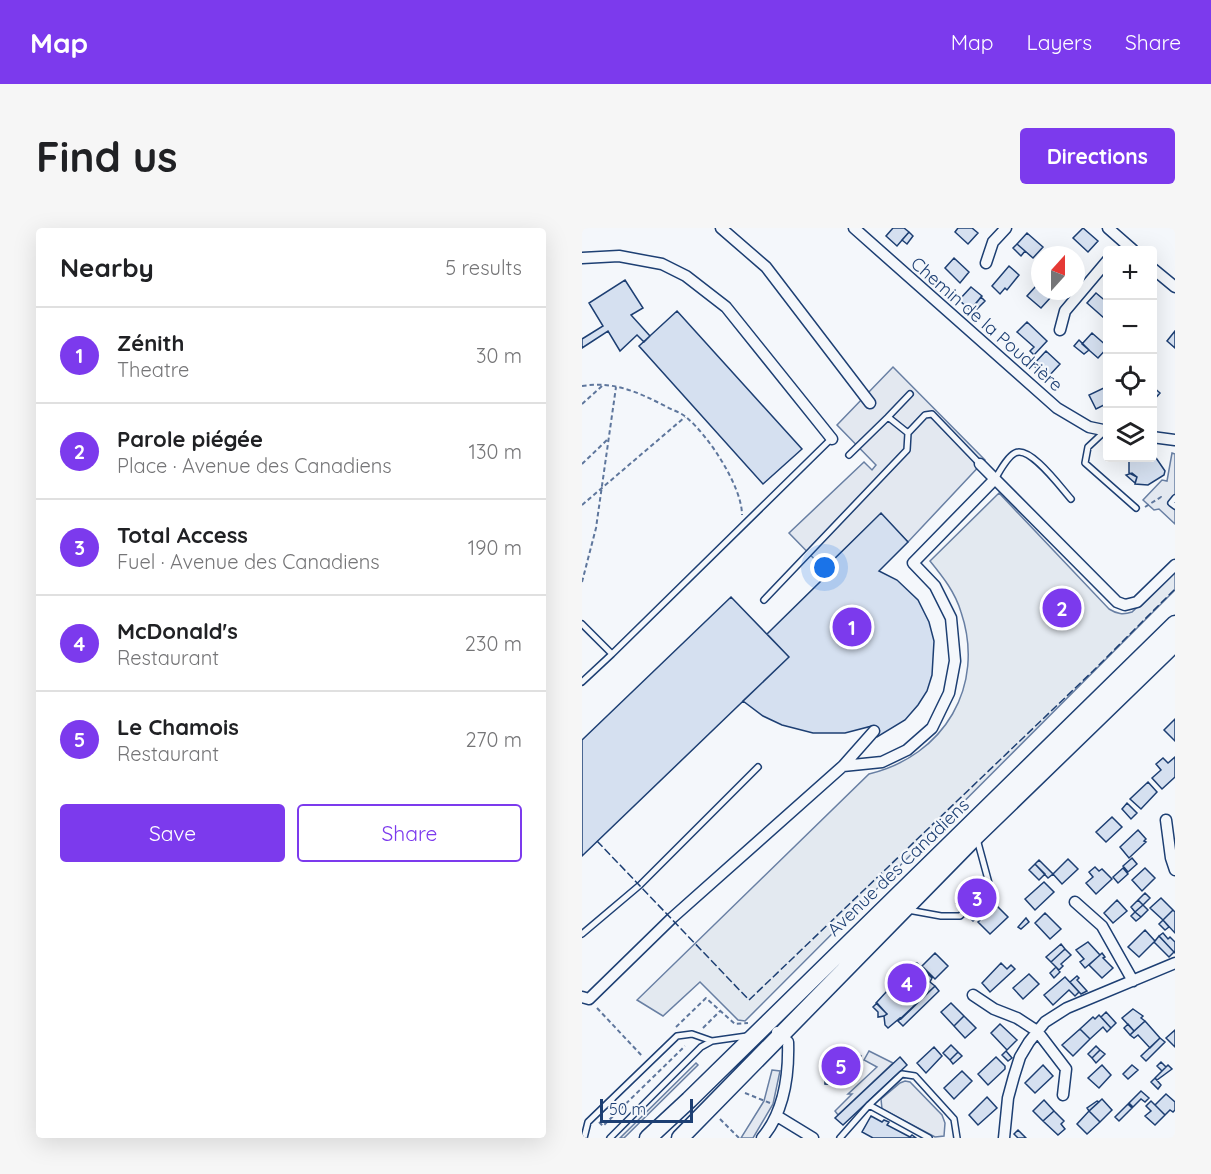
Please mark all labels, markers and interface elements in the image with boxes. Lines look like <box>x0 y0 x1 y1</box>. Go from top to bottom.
text: Map <box>30 25 88 60</box>
text: Map <box>951 29 994 55</box>
text: Layers <box>1027 29 1092 55</box>
text: Share <box>1125 29 1181 55</box>
button: Directions <box>1020 128 1175 184</box>
text: Find us <box>36 130 178 183</box>
north arrow <box>1031 246 1085 300</box>
map controls <box>1103 246 1157 462</box>
button: + <box>1103 246 1157 300</box>
text: Nearby <box>60 251 154 284</box>
street label: Chemin de la Poudrière <box>906 252 1068 396</box>
text: 5 results <box>445 255 522 280</box>
button: − <box>1103 300 1157 354</box>
text: Zénith <box>117 329 184 357</box>
text: 1 <box>76 343 83 368</box>
text: 30 m <box>476 343 522 368</box>
button: locate <box>1103 354 1157 408</box>
text: Theatre <box>117 357 189 382</box>
button: layers <box>1103 408 1157 462</box>
text: Parole piégée <box>117 425 263 453</box>
text: 2 <box>74 439 85 464</box>
text: 130 m <box>469 439 522 464</box>
text: Place · Avenue des Canadiens <box>117 453 392 478</box>
text: Total Access <box>117 521 248 549</box>
text: 3 <box>74 535 85 560</box>
text: 190 m <box>468 535 522 560</box>
text: Fuel · Avenue des Canadiens <box>117 549 380 574</box>
your location <box>810 553 839 582</box>
pin: 2 <box>1042 586 1082 631</box>
pin: 1 <box>832 604 872 650</box>
text: McDonald's <box>117 617 238 645</box>
text: 4 <box>74 631 85 656</box>
text: 230 m <box>465 631 522 656</box>
text: Restaurant <box>117 645 219 670</box>
text: Le Chamois <box>117 713 239 741</box>
text: 5 <box>74 727 85 752</box>
text: 270 m <box>465 727 522 752</box>
text: Restaurant <box>117 741 219 766</box>
street label: Avenue des Canadiens <box>822 793 974 941</box>
button: Save <box>60 804 285 862</box>
button: Share <box>297 804 522 862</box>
pin: 3 <box>958 876 996 920</box>
pin: 4 <box>888 960 926 1005</box>
pin: 5 <box>822 1044 860 1088</box>
scale bar <box>600 1096 693 1124</box>
text: 50 m <box>609 1099 646 1119</box>

